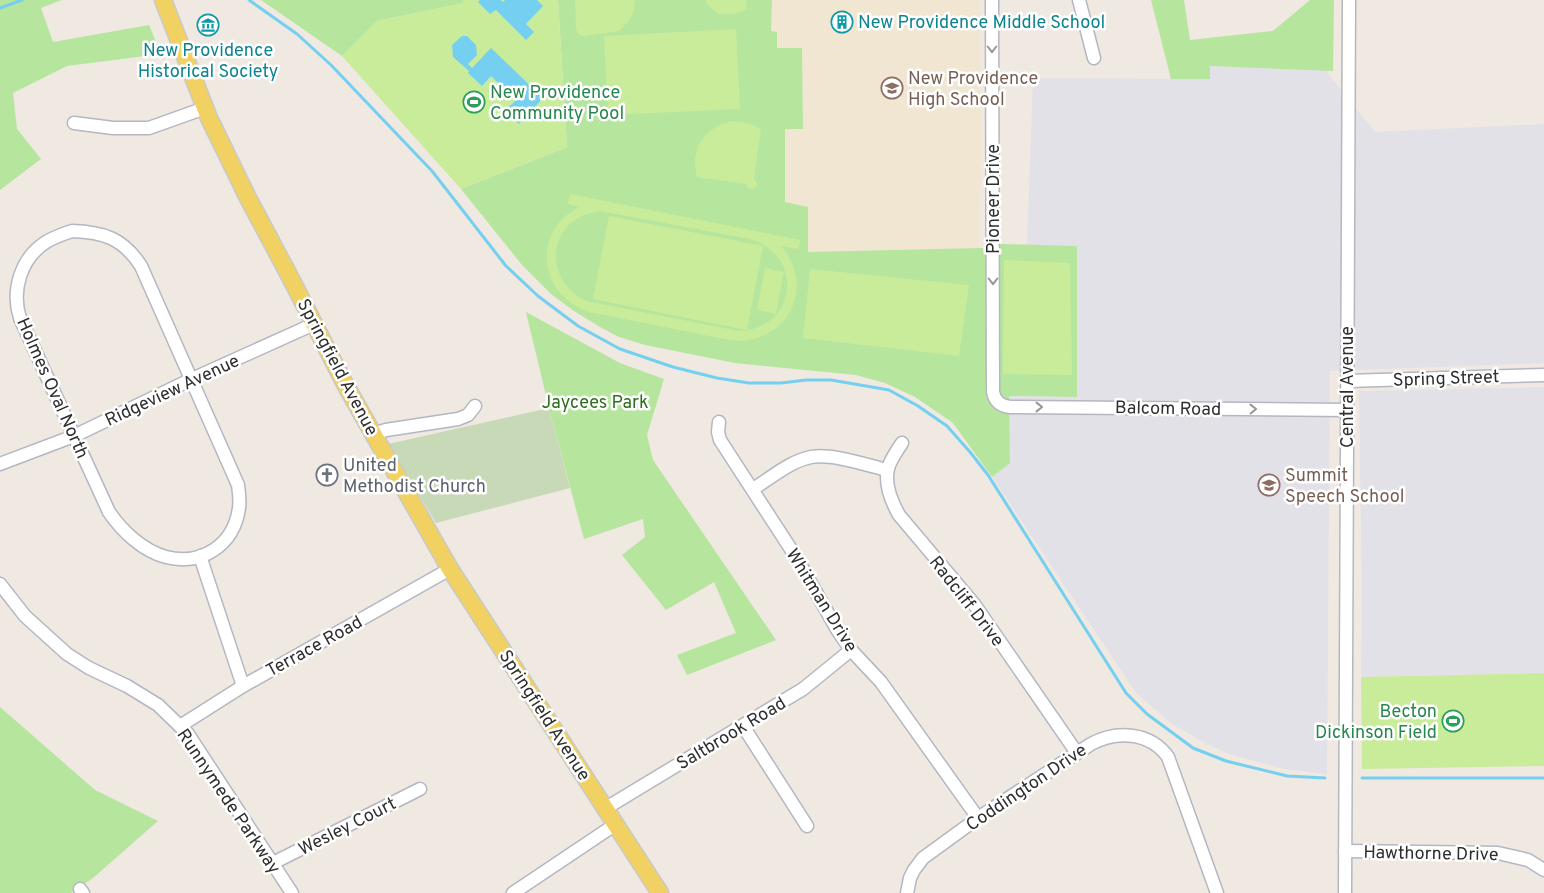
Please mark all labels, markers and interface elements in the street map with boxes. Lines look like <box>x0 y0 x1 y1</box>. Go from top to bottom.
building icon: New Providence Middle School <box>830 10 854 34</box>
place label: New Providence Middle School <box>858 12 1105 35</box>
museum icon: New Providence Historical Society <box>196 13 220 37</box>
place label: New Providence Historical Society <box>138 40 278 84</box>
one-way arrow <box>987 45 997 53</box>
place label: New Providence High School <box>908 68 1038 112</box>
school or university icon: New Providence High School <box>880 76 904 100</box>
place label: New Providence Community Pool <box>490 82 624 126</box>
sports icon: New Providence Community Pool <box>462 90 486 114</box>
street label: Pioneer Drive <box>983 144 1006 254</box>
one-way arrow <box>988 278 998 285</box>
street label: Springfield Avenue <box>291 295 382 440</box>
street label: Holmes Oval North <box>10 315 93 463</box>
street label: Central Avenue <box>1337 326 1360 448</box>
street label: Ridgeview Avenue <box>102 350 244 433</box>
street label: Spring Street <box>1392 366 1500 393</box>
park label: Jaycees Park <box>541 392 649 415</box>
street label: Balcom Road <box>1115 397 1221 422</box>
one-way arrow <box>1035 402 1043 412</box>
one-way arrow <box>1250 404 1258 414</box>
place label: United Methodist Church <box>343 455 486 499</box>
church icon: United Methodist Church <box>315 463 339 487</box>
place label: Summit Speech School <box>1285 465 1405 509</box>
school or university icon: Summit Speech School <box>1257 473 1281 497</box>
street label: Whitman Drive <box>780 545 862 657</box>
street label: Radcliff Drive <box>923 552 1008 652</box>
street label: Terrace Road <box>262 611 367 683</box>
street label: Springfield Avenue <box>493 646 595 786</box>
street label: Saltbrook Road <box>673 693 791 776</box>
place label: Becton Dickinson Field <box>1315 701 1437 745</box>
sports icon: Becton Dickinson Field <box>1441 709 1465 733</box>
street label: Runnymede Parkway <box>171 725 285 879</box>
street label: Coddington Drive <box>962 739 1092 837</box>
street label: Wesley Court <box>295 793 400 862</box>
street label: Hawthorne Drive <box>1363 842 1499 867</box>

